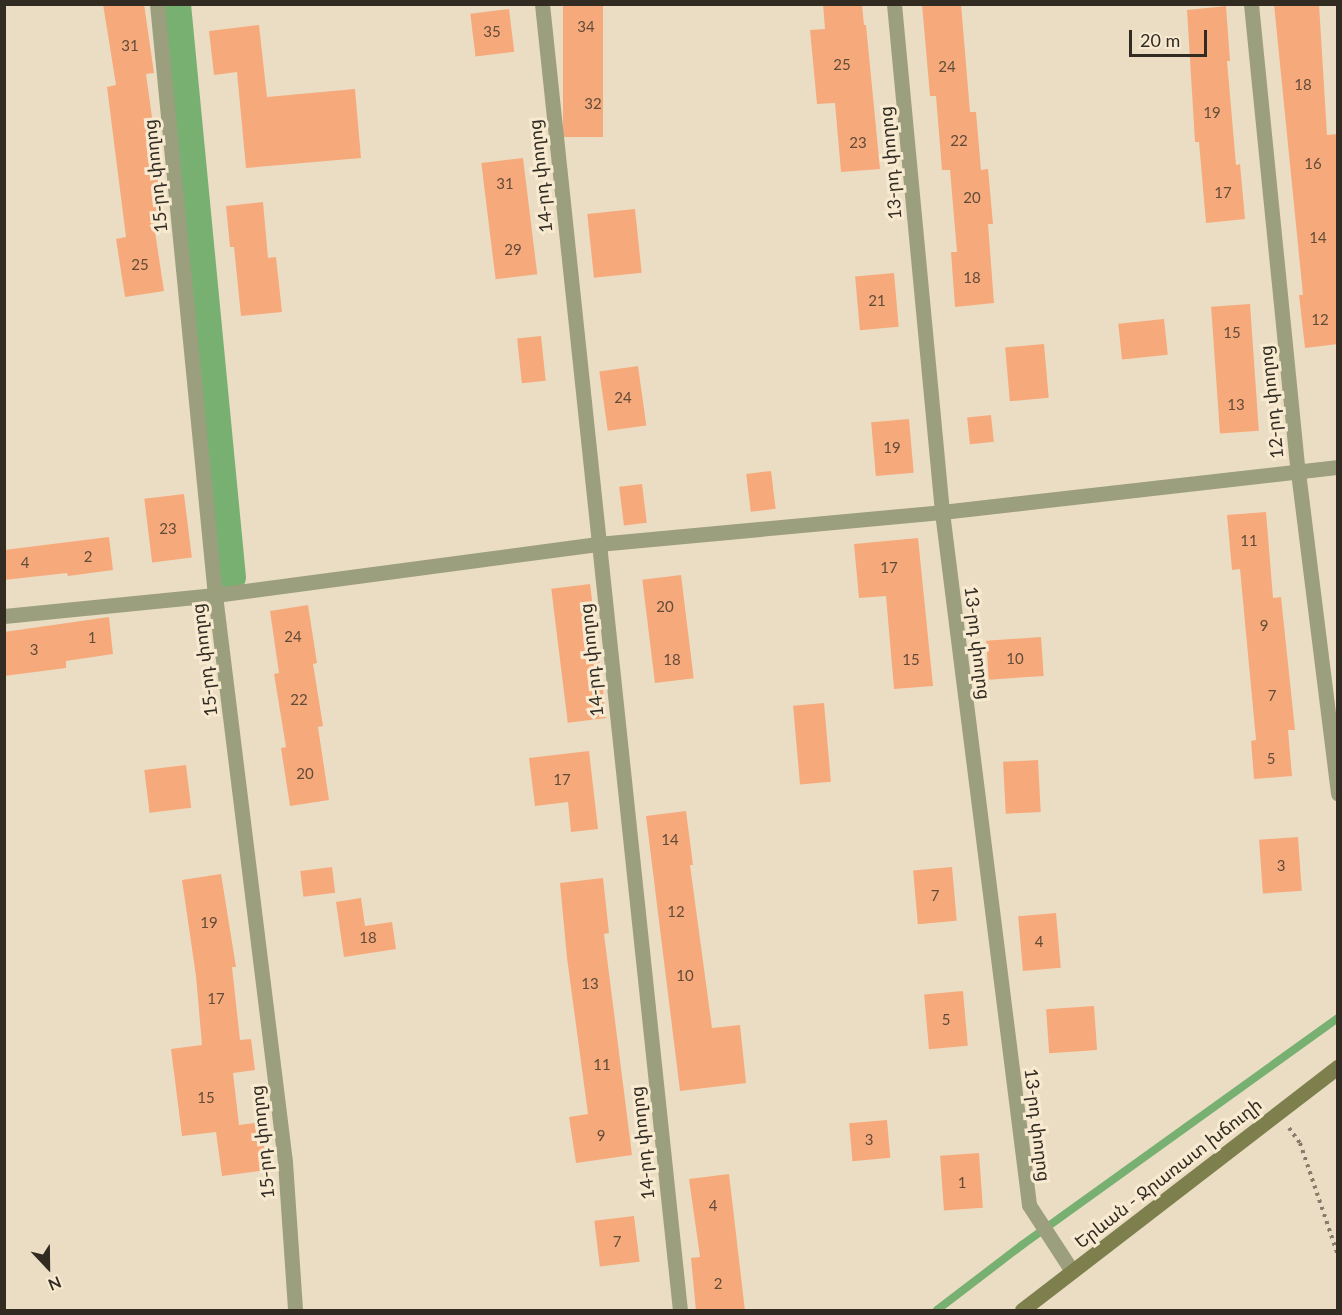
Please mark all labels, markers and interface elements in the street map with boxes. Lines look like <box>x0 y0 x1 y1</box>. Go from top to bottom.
house number: 34 <box>577 18 595 36</box>
scale bar <box>1132 18 1210 56</box>
house number: 35 <box>483 23 501 41</box>
text: 20 m <box>1140 29 1180 51</box>
house number: 31 <box>121 37 139 55</box>
house number: 25 <box>833 56 851 74</box>
house number: 24 <box>938 58 956 76</box>
house number: 18 <box>1294 76 1312 94</box>
house number: 32 <box>584 95 602 113</box>
house number: 19 <box>1203 104 1221 122</box>
street label: 13-րդ փողոց <box>874 105 906 221</box>
street label: 15-րդ փողոց <box>138 118 172 234</box>
street label: 14-րդ փողոց <box>523 118 557 234</box>
house number: 22 <box>950 132 968 150</box>
house number: 23 <box>849 134 867 152</box>
house number: 16 <box>1304 155 1322 173</box>
house number: 31 <box>496 175 514 193</box>
house number: 17 <box>1214 184 1232 202</box>
house number: 20 <box>963 189 981 207</box>
house number: 14 <box>1309 229 1327 247</box>
house number: 29 <box>504 241 522 259</box>
house number: 25 <box>131 256 149 274</box>
house number: 18 <box>963 269 981 287</box>
house number: 21 <box>868 292 886 310</box>
house number: 12 <box>1311 311 1329 329</box>
house number: 15 <box>1223 324 1241 342</box>
street label: 12-րդ փողոց <box>1254 344 1288 460</box>
house number: 24 <box>614 389 632 407</box>
house number: 13 <box>1227 396 1245 414</box>
house number: 19 <box>883 439 901 457</box>
house number: 23 <box>159 520 177 538</box>
house number: 11 <box>1240 532 1258 550</box>
house number: 2 <box>84 548 92 566</box>
house number: 4 <box>21 554 29 572</box>
house number: 17 <box>880 559 898 577</box>
street label: 13-րդ փողոց <box>960 585 996 701</box>
house number: 20 <box>656 598 674 616</box>
street label: 15-րդ փողոց <box>186 602 222 718</box>
street label: 14-րդ փողոց <box>574 602 608 718</box>
house number: 9 <box>1260 617 1268 635</box>
house number: 24 <box>284 628 302 646</box>
house number: 1 <box>88 629 96 647</box>
house number: 3 <box>30 641 38 659</box>
house number: 10 <box>1006 650 1024 668</box>
house number: 18 <box>663 651 681 669</box>
house number: 15 <box>902 651 920 669</box>
house number: 7 <box>1268 687 1276 705</box>
house number: 22 <box>290 691 308 709</box>
house number: 5 <box>1267 750 1275 768</box>
house number: 20 <box>296 765 314 783</box>
house number: 17 <box>553 771 571 789</box>
house number: 14 <box>661 831 679 849</box>
house number: 3 <box>1277 857 1285 875</box>
house number: 7 <box>931 887 939 905</box>
house number: 12 <box>667 903 685 921</box>
house number: 19 <box>200 914 218 932</box>
house number: 18 <box>359 929 377 947</box>
house number: 4 <box>1035 933 1043 951</box>
house number: 10 <box>676 967 694 985</box>
house number: 13 <box>581 975 599 993</box>
house number: 17 <box>207 990 225 1008</box>
house number: 5 <box>942 1011 950 1029</box>
house number: 11 <box>593 1056 611 1074</box>
street label: 13-րդ փողոց <box>1020 1067 1056 1183</box>
street label: 15-րդ փողոց <box>245 1084 279 1200</box>
street label: 14-րդ փողոց <box>625 1085 659 1201</box>
house number: 15 <box>197 1089 215 1107</box>
street label: Երևան - Ջրառատ խճուղի <box>1070 1093 1266 1253</box>
house number: 9 <box>597 1127 605 1145</box>
house number: 3 <box>865 1131 873 1149</box>
house number: 1 <box>958 1174 966 1192</box>
house number: 4 <box>709 1197 717 1215</box>
house number: 7 <box>613 1233 621 1251</box>
north arrow <box>18 1237 78 1297</box>
text: N <box>46 1273 64 1295</box>
house number: 2 <box>714 1275 722 1293</box>

